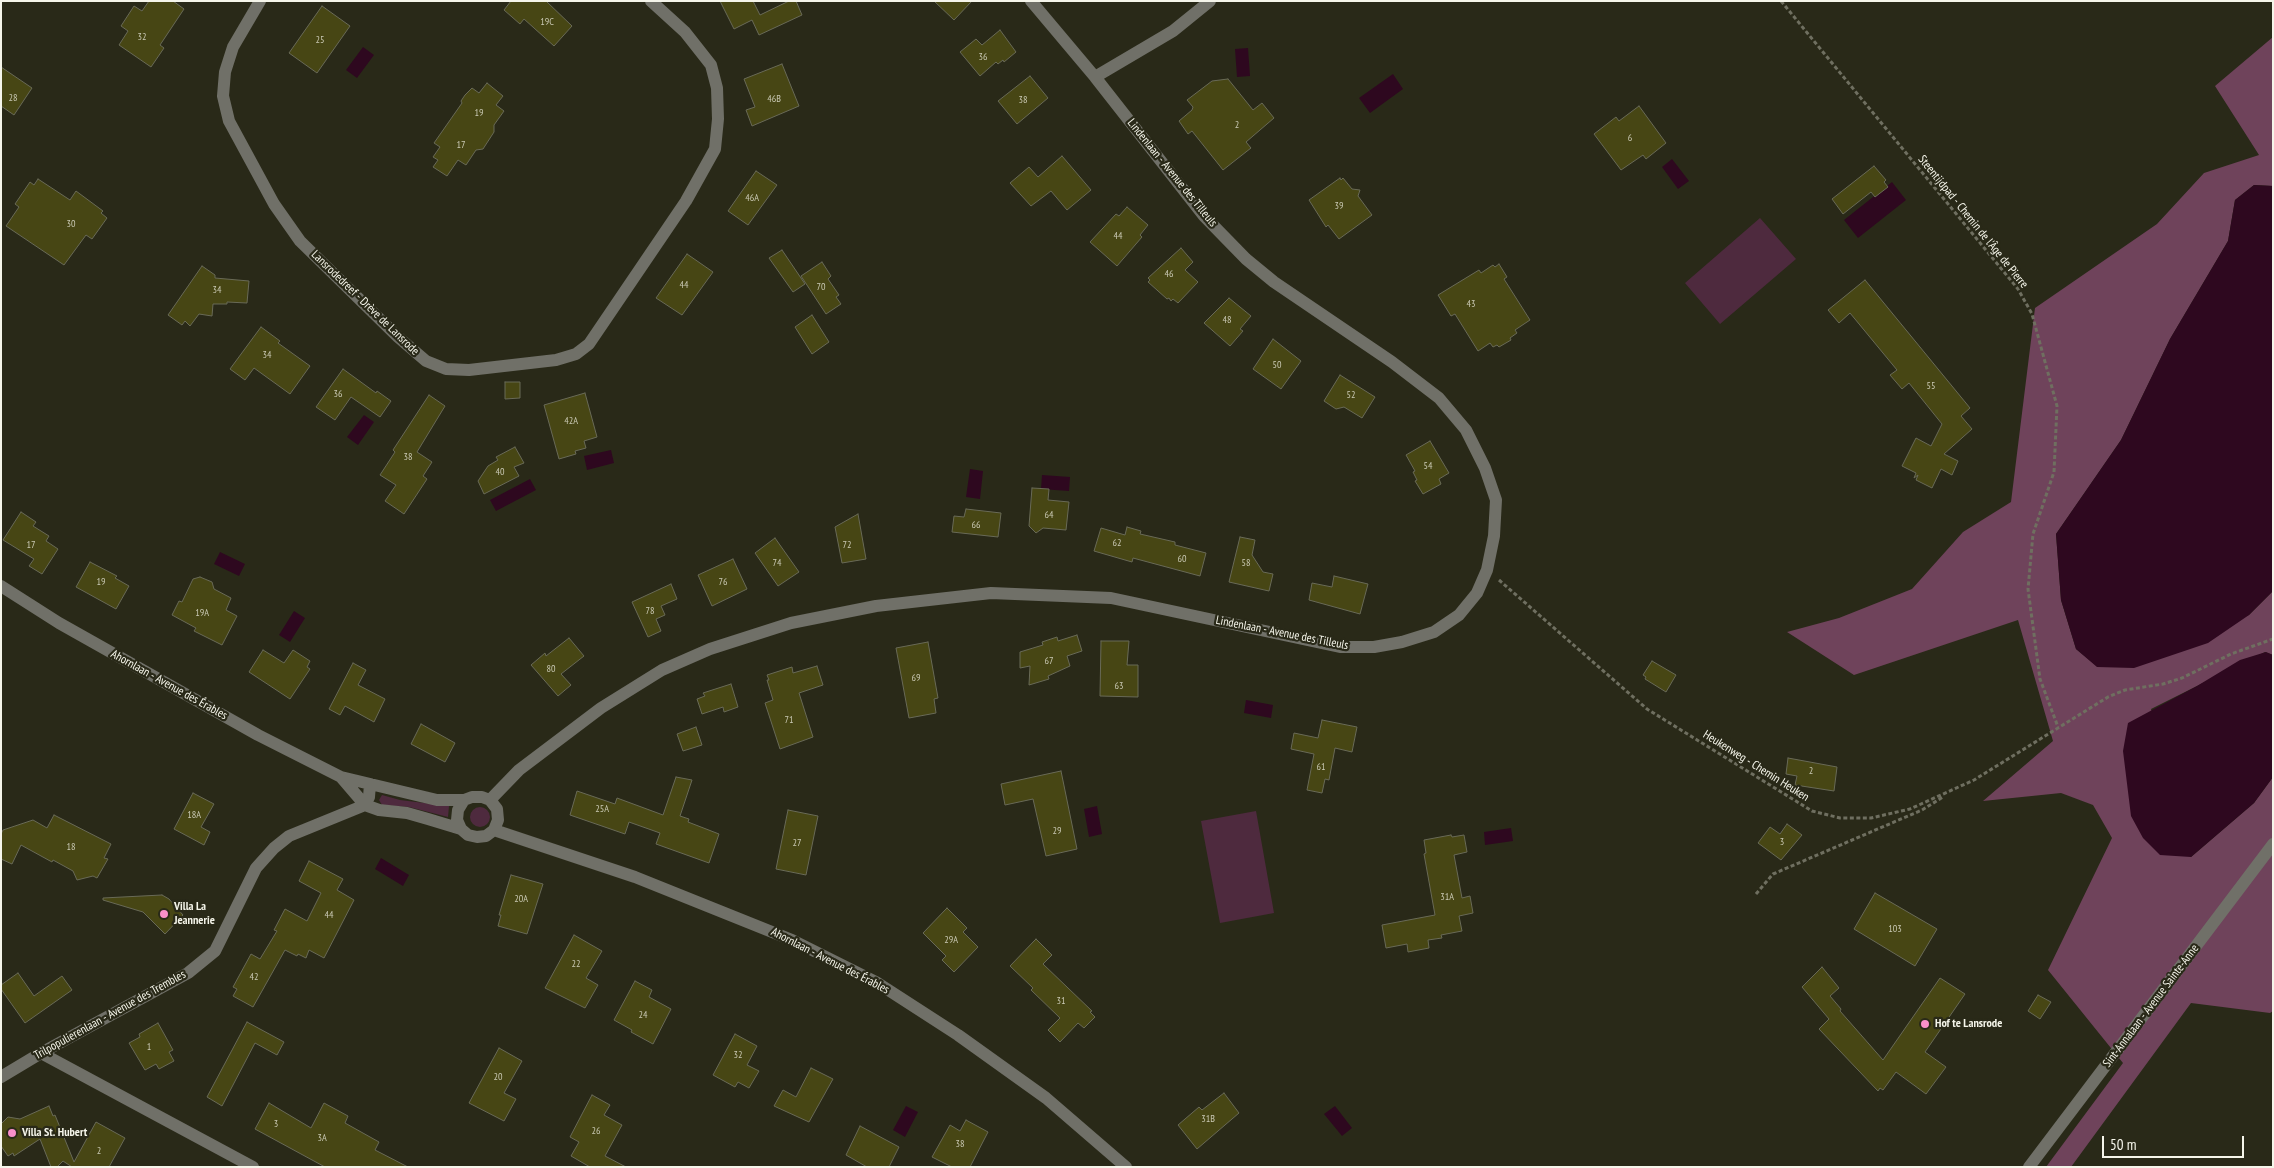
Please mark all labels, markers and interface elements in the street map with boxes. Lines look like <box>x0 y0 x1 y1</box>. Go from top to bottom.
house number: 19C <box>540 16 554 28</box>
house number: 32 <box>138 31 146 43</box>
house number: 25 <box>316 34 324 46</box>
house number: 36 <box>979 51 987 63</box>
house number: 28 <box>9 92 17 104</box>
house number: 46B <box>767 93 781 105</box>
house number: 38 <box>1019 94 1027 106</box>
house number: 19 <box>475 107 483 119</box>
street label: Lindenlaan - Avenue des Tilleuls <box>1124 116 1220 230</box>
house number: 2 <box>1235 119 1239 131</box>
house number: 6 <box>1628 132 1632 144</box>
house number: 17 <box>457 139 465 151</box>
street label: Steentijdpad - Chemin de l'Âge de Pierre <box>1915 153 2031 291</box>
house number: 46A <box>745 192 759 204</box>
house number: 39 <box>1335 200 1343 212</box>
house number: 30 <box>67 218 75 230</box>
house number: 44 <box>1114 230 1122 242</box>
street label: Lansrodedreef - Drève de Lansrode <box>308 248 422 358</box>
house number: 46 <box>1165 268 1173 280</box>
house number: 44 <box>680 279 688 291</box>
house number: 70 <box>817 281 825 293</box>
house number: 34 <box>213 284 221 296</box>
house number: 43 <box>1467 298 1475 310</box>
house number: 48 <box>1223 314 1231 326</box>
house number: 34 <box>263 349 271 361</box>
house number: 50 <box>1273 359 1281 371</box>
house number: 55 <box>1927 380 1935 392</box>
house number: 36 <box>334 388 342 400</box>
house number: 52 <box>1347 389 1355 401</box>
house number: 42A <box>564 415 578 427</box>
house number: 38 <box>404 451 412 463</box>
house number: 54 <box>1424 460 1432 472</box>
house number: 40 <box>496 466 504 478</box>
house number: 64 <box>1045 509 1053 521</box>
house number: 66 <box>972 519 980 531</box>
house number: 62 <box>1113 537 1121 549</box>
house number: 17 <box>27 539 35 551</box>
house number: 72 <box>843 539 851 551</box>
house number: 60 <box>1178 553 1186 565</box>
house number: 74 <box>773 557 781 569</box>
house number: 58 <box>1242 557 1250 569</box>
house number: 19 <box>97 576 105 588</box>
house number: 76 <box>719 576 727 588</box>
house number: 78 <box>646 605 654 617</box>
house number: 19A <box>195 607 209 619</box>
street label: Lindenlaan - Avenue des Tilleuls <box>1214 613 1350 653</box>
street label: Ahornlaan - Avenue des Érables <box>108 647 230 723</box>
house number: 67 <box>1045 655 1053 667</box>
house number: 80 <box>547 663 555 675</box>
house number: 69 <box>912 672 920 684</box>
house number: 63 <box>1115 680 1123 692</box>
house number: 71 <box>785 714 793 726</box>
street label: Heukenweg - Chemin Heuken <box>1700 727 1812 805</box>
house number: 61 <box>1317 761 1325 773</box>
house number: 2 <box>1809 765 1813 777</box>
house number: 25A <box>595 803 609 815</box>
house number: 18A <box>187 809 201 821</box>
house number: 29 <box>1053 825 1061 837</box>
house number: 3 <box>1780 836 1784 848</box>
house number: 27 <box>793 837 801 849</box>
house number: 18 <box>67 841 75 853</box>
house number: 31A <box>1440 891 1454 903</box>
house number: 20A <box>514 893 528 905</box>
place label: Villa La Jeannerie <box>174 900 215 928</box>
marker: Villa La Jeannerie <box>158 908 170 920</box>
house number: 44 <box>325 909 333 921</box>
house number: 103 <box>1888 923 1902 935</box>
street label: Ahornlaan - Avenue des Érables <box>768 925 892 997</box>
house number: 29A <box>944 934 958 946</box>
street label: Sint-Annalaan - Avenue Sainte-Anne <box>2100 942 2202 1070</box>
house number: 22 <box>572 958 580 970</box>
street label: Trilpopulierenlaan - Avenue des Trembles <box>32 967 188 1063</box>
house number: 42 <box>250 971 258 983</box>
house number: 31 <box>1057 995 1065 1007</box>
house number: 24 <box>639 1009 647 1021</box>
place label: Hof te Lansrode <box>1935 1017 2002 1031</box>
marker: Hof te Lansrode <box>1919 1018 1931 1030</box>
house number: 1 <box>147 1041 151 1053</box>
house number: 32 <box>734 1049 742 1061</box>
house number: 20 <box>494 1071 502 1083</box>
house number: 31B <box>1201 1113 1215 1125</box>
house number: 3 <box>274 1118 278 1130</box>
house number: 26 <box>592 1125 600 1137</box>
place label: Villa St. Hubert <box>22 1126 87 1140</box>
scale bar <box>2104 1126 2246 1158</box>
marker: Villa St. Hubert <box>6 1127 18 1139</box>
house number: 3A <box>317 1132 327 1144</box>
text: 50 m <box>2110 1135 2136 1154</box>
house number: 38 <box>956 1138 964 1150</box>
house number: 2 <box>97 1145 101 1157</box>

